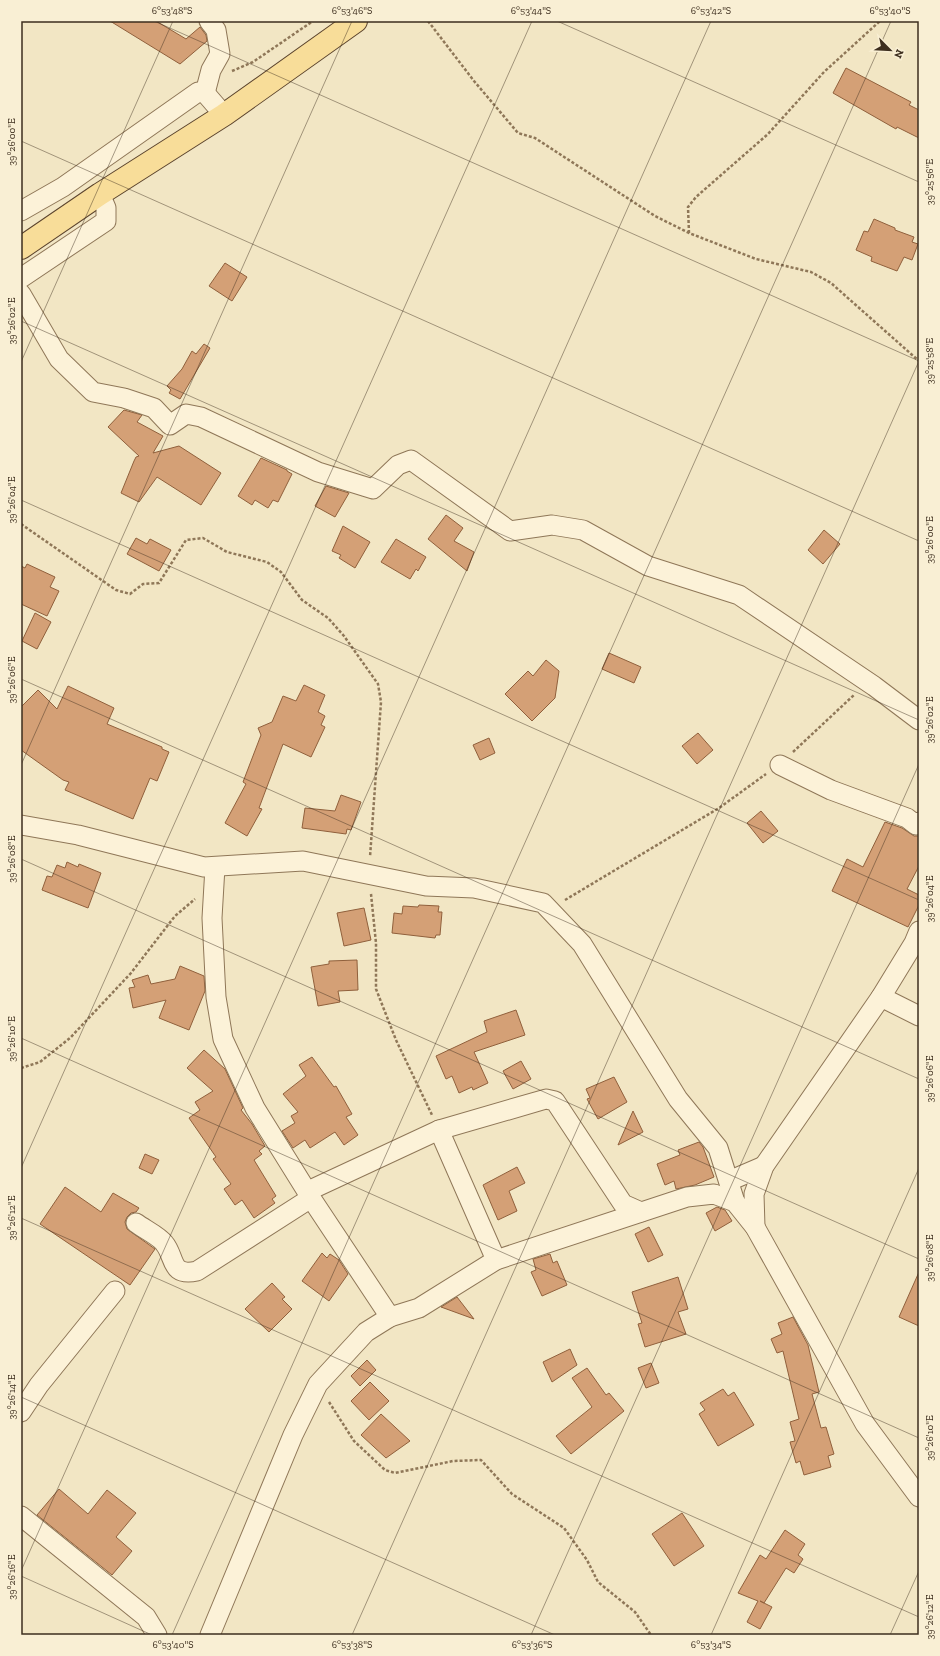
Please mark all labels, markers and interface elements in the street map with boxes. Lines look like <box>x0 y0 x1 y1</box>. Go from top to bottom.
text: 6°53'48"S <box>152 5 192 17</box>
text: 6°53'46"S <box>332 5 372 17</box>
text: 6°53'44"S <box>511 5 551 17</box>
text: 6°53'42"S <box>691 5 731 17</box>
text: 6°53'40"S <box>869 5 911 17</box>
north arrow <box>870 30 910 70</box>
text: N <box>891 47 906 61</box>
text: 39°26'00"E <box>6 118 18 166</box>
text: 39°25'56"E <box>924 159 936 205</box>
text: 39°26'02"E <box>6 297 18 345</box>
text: 39°25'58"E <box>924 338 936 384</box>
text: 39°26'04"E <box>6 476 18 524</box>
text: 39°26'00"E <box>924 516 936 564</box>
text: 39°26'06"E <box>6 656 18 704</box>
text: 39°26'02"E <box>924 696 936 744</box>
text: 39°26'08"E <box>6 835 18 883</box>
text: 39°26'04"E <box>924 875 936 923</box>
text: 39°26'10"E <box>6 1016 18 1062</box>
text: 39°26'06"E <box>924 1055 936 1103</box>
text: 39°26'12"E <box>6 1195 18 1241</box>
text: 39°26'08"E <box>924 1234 936 1282</box>
text: 39°26'14"E <box>6 1374 18 1420</box>
text: 39°26'10"E <box>924 1415 936 1461</box>
text: 39°26'16"E <box>6 1554 18 1600</box>
text: 39°26'12"E <box>924 1594 936 1640</box>
text: 6°53'40"S <box>152 1639 194 1651</box>
text: 6°53'38"S <box>332 1639 372 1651</box>
text: 6°53'36"S <box>512 1639 552 1651</box>
text: 6°53'34"S <box>691 1639 731 1651</box>

